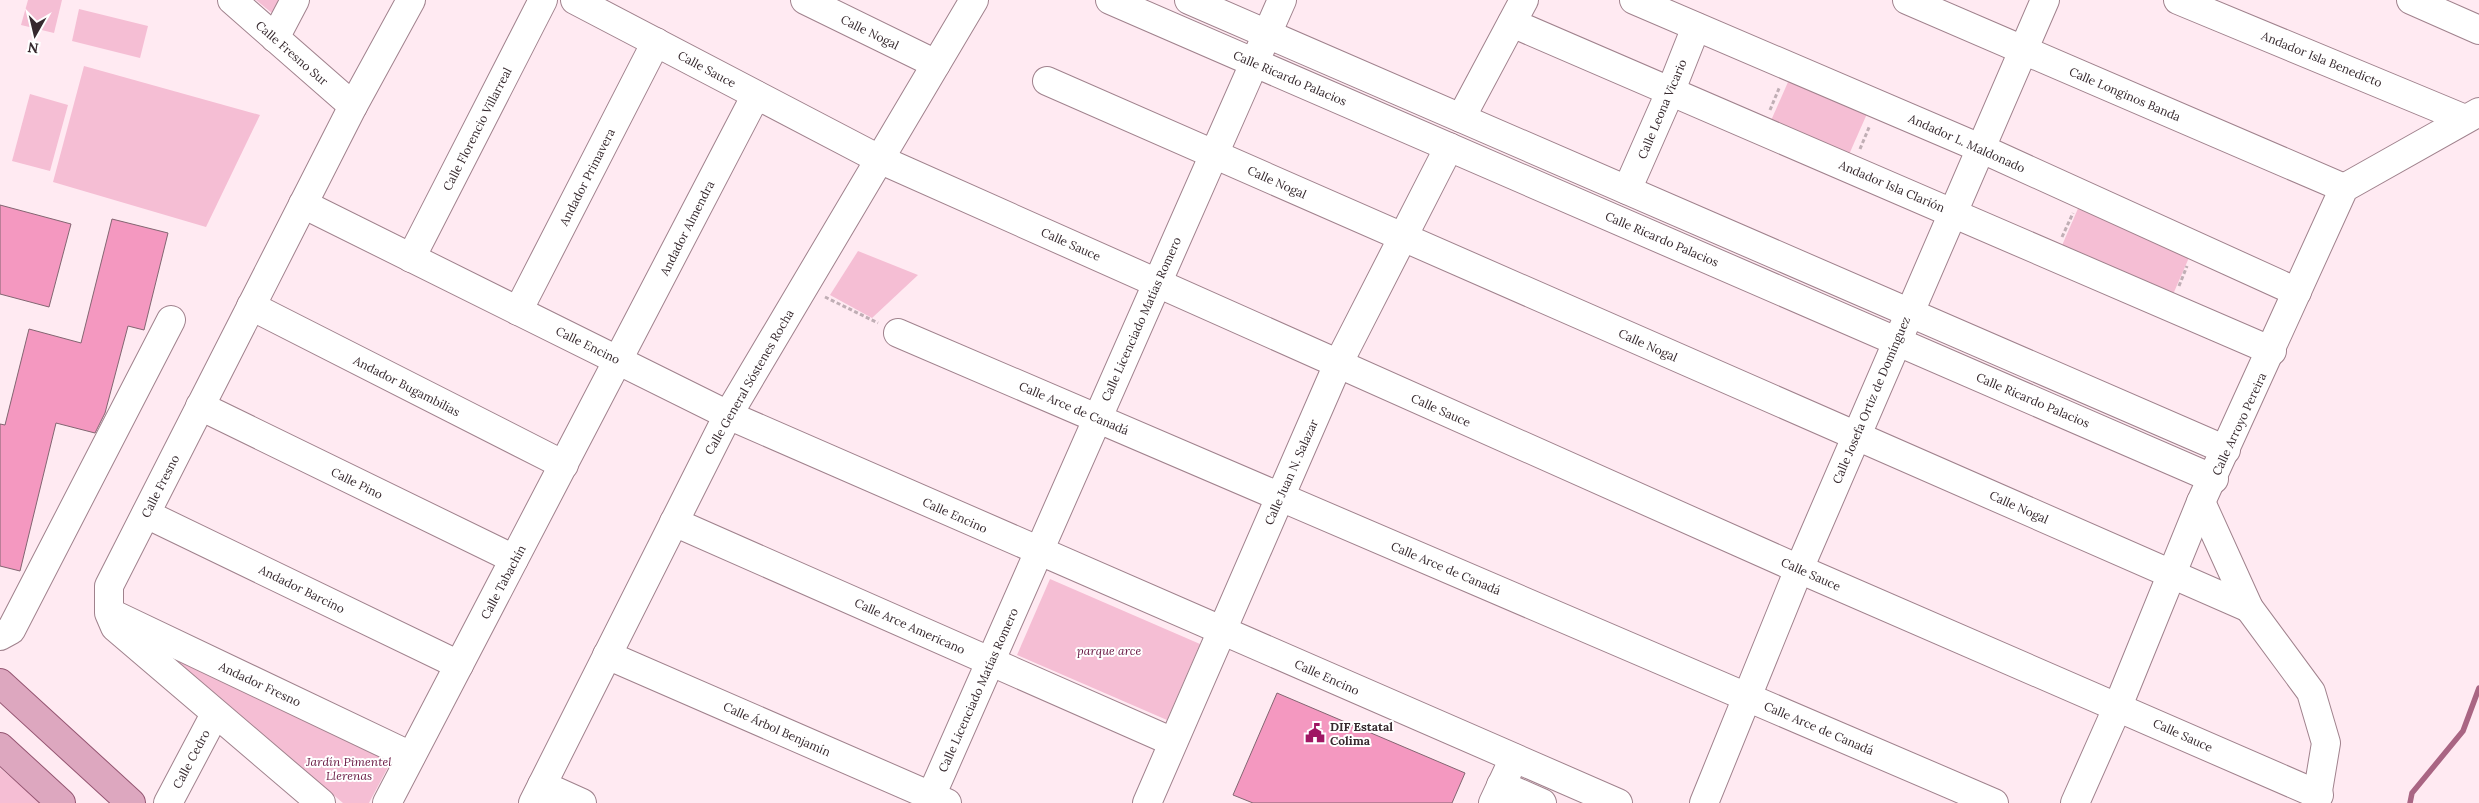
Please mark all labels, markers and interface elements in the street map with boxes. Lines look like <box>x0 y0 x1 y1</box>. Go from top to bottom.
north arrow <box>10 10 60 60</box>
street label: Calle Nogal <box>838 11 902 53</box>
street label: Calle Fresno Sur <box>253 18 332 89</box>
street label: Andador Isla Benedicto <box>2258 28 2385 90</box>
text: N <box>26 38 40 58</box>
street label: Calle Sauce <box>675 47 739 91</box>
street label: Calle Ricardo Palacios <box>1231 47 1349 109</box>
street label: Calle Leona Vicario <box>1634 57 1690 161</box>
street label: Calle Longinos Banda <box>2067 64 2183 124</box>
street label: Calle Florencio Villarreal <box>439 65 515 193</box>
street label: Andador L. Maldonado <box>1905 110 2028 175</box>
street label: Andador Primavera <box>556 126 618 229</box>
street label: Andador Isla Clarión <box>1836 157 1947 215</box>
street label: Calle Nogal <box>1245 162 1309 202</box>
street label: Andador Almendra <box>656 178 717 279</box>
street label: Calle Ricardo Palacios <box>1603 208 1721 270</box>
street label: Calle Sauce <box>1039 224 1104 264</box>
street label: Calle Licenciado Matías Romero <box>1098 234 1184 404</box>
street label: Calle General Sóstenes Rocha <box>701 307 797 457</box>
street label: Calle Josefa Ortiz de Domínguez <box>1829 314 1913 486</box>
street label: Calle Encino <box>553 323 623 367</box>
street label: Calle Nogal <box>1616 325 1680 365</box>
street label: Andador Bugambilias <box>350 352 463 420</box>
street label: Calle Ricardo Palacios <box>1974 369 2092 431</box>
street label: Calle Arroyo Pereira <box>2209 370 2269 478</box>
street label: Calle Arce de Canadá <box>1017 378 1131 438</box>
street label: Calle Sauce <box>1409 390 1474 430</box>
street label: Calle Juan N. Salazar <box>1261 416 1321 527</box>
street label: Calle Fresno <box>138 452 182 520</box>
street label: Calle Pino <box>329 464 385 502</box>
street label: Calle Nogal <box>1987 487 2051 527</box>
street label: Calle Encino <box>920 494 990 536</box>
street label: Calle Arce de Canadá <box>1389 538 1503 598</box>
street label: Calle Tabachín <box>477 542 529 622</box>
street label: Calle Sauce <box>1779 554 1844 594</box>
street label: Andador Barcino <box>256 561 347 616</box>
street label: Calle Arce Americano <box>852 595 968 657</box>
street label: Calle Licenciado Matías Romero <box>935 605 1021 775</box>
park label: parque arce <box>1077 643 1141 658</box>
street label: Calle Encino <box>1292 656 1362 698</box>
street label: Andador Fresno <box>216 658 303 710</box>
street label: Calle Arce de Canadá <box>1762 698 1876 758</box>
street label: Calle Árbol Benjamín <box>721 699 833 759</box>
street label: Calle Sauce <box>2151 715 2216 755</box>
place label: DIF Estatal Colima <box>1330 719 1393 748</box>
public building icon: DIF Estatal Colima <box>1304 722 1326 744</box>
street label: Calle Cedro <box>169 727 213 791</box>
park label: Jardín Pimentel Llerenas <box>305 754 392 783</box>

